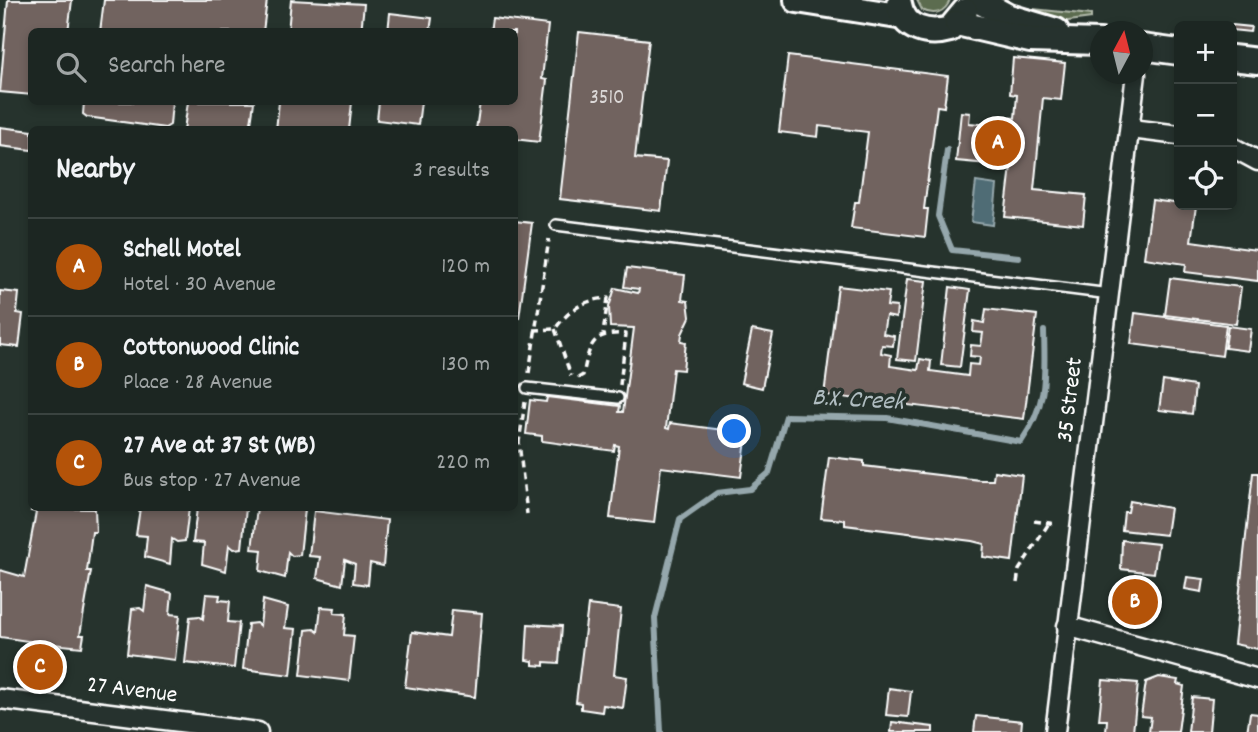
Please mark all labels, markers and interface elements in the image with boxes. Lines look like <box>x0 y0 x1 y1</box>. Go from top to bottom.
north arrow <box>1090 21 1153 84</box>
map controls <box>1174 21 1237 210</box>
button: + <box>1174 21 1237 84</box>
search box <box>28 28 518 105</box>
icon: search <box>52 48 90 86</box>
text: Search here <box>108 48 226 85</box>
house number: 3510 <box>589 84 625 114</box>
button: − <box>1174 84 1237 147</box>
pin: A <box>975 117 1021 169</box>
button: locate <box>1174 147 1237 210</box>
text: Nearby <box>56 150 134 193</box>
text: 3 results <box>413 155 490 188</box>
text: Schell Motel <box>123 232 241 269</box>
text: A <box>73 251 85 284</box>
text: 120 m <box>441 251 490 284</box>
text: Hotel · 30 Avenue <box>123 269 276 302</box>
text: Cottonwood Clinic <box>123 330 299 367</box>
text: B <box>74 349 84 382</box>
text: 130 m <box>441 349 490 382</box>
street label: 35 Street <box>1049 355 1093 445</box>
text: Place · 28 Avenue <box>123 367 272 400</box>
water label: B.X. Creek <box>811 380 907 422</box>
your location <box>717 414 751 448</box>
text: 27 Ave at 37 St (WB) <box>123 428 315 465</box>
text: C <box>73 447 85 480</box>
text: 220 m <box>436 447 490 480</box>
text: Bus stop · 27 Avenue <box>123 465 301 498</box>
pin: B <box>1112 576 1158 628</box>
pin: C <box>17 641 63 693</box>
street label: 27 Avenue <box>85 669 179 713</box>

